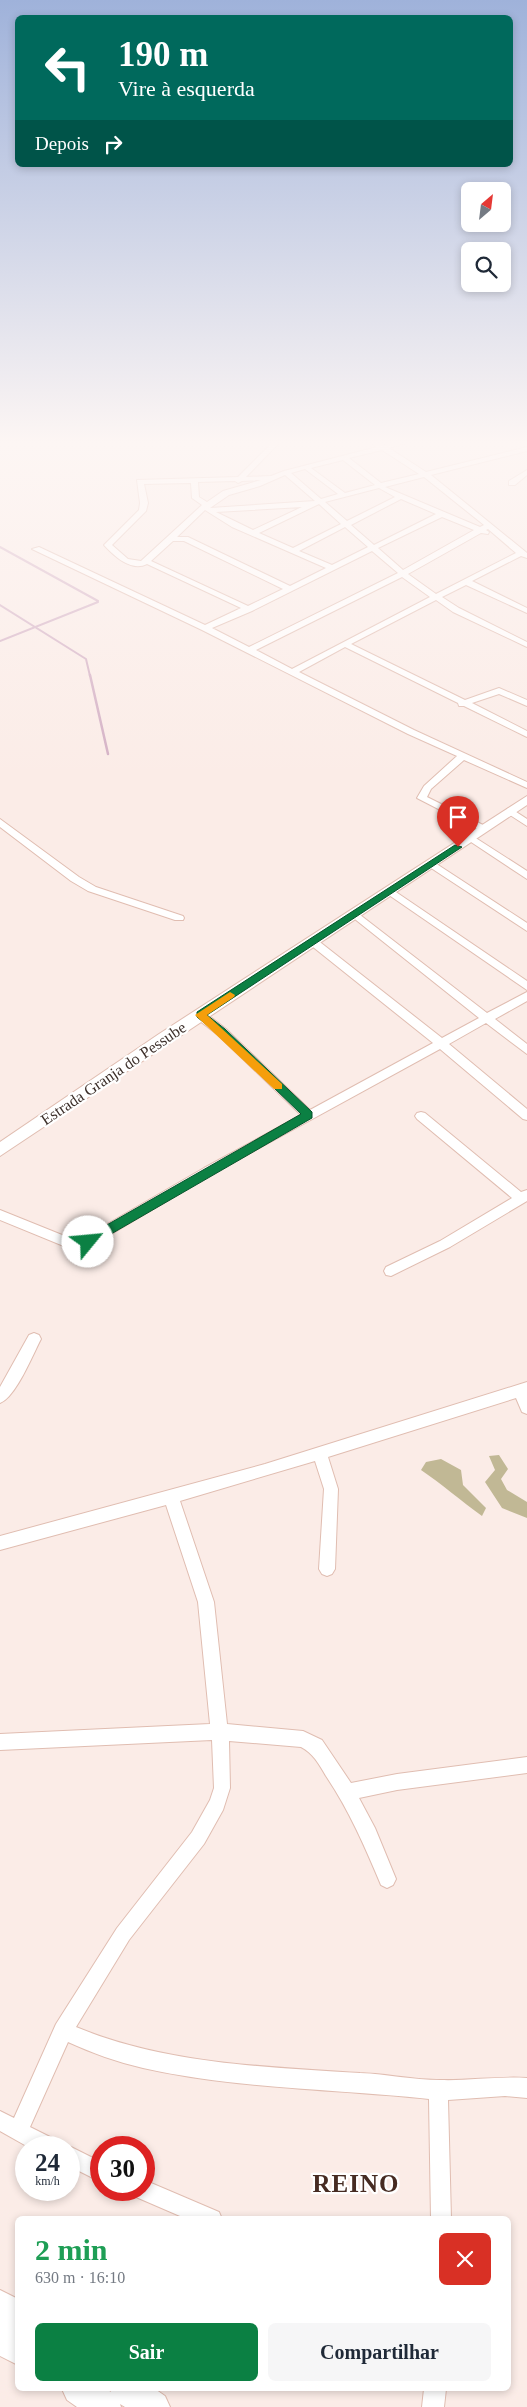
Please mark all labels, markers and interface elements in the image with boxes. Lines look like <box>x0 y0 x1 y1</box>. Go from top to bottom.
icon: left <box>35 35 100 100</box>
text: 190 m <box>118 35 208 74</box>
text: Vire à esquerda <box>118 76 255 101</box>
icon: right <box>99 130 127 158</box>
text: Depois <box>35 133 89 154</box>
north arrow <box>461 182 511 232</box>
map controls <box>461 182 511 292</box>
button: search <box>461 242 511 292</box>
pin <box>437 796 479 847</box>
icon: arrive <box>444 803 472 831</box>
street label: Estrada Granja do Pessube <box>38 1019 190 1129</box>
position arrow <box>61 1215 113 1267</box>
speed limit sign: 30 <box>90 2136 155 2201</box>
text: 24 <box>35 2149 60 2176</box>
district label: REINO <box>313 2170 399 2197</box>
text: km/h <box>35 2174 60 2188</box>
text: 2 min <box>35 2233 108 2266</box>
button: close <box>439 2233 491 2285</box>
text: 630 m · 16:10 <box>35 2269 125 2286</box>
button: Sair <box>35 2323 258 2381</box>
button: Compartilhar <box>268 2323 491 2381</box>

